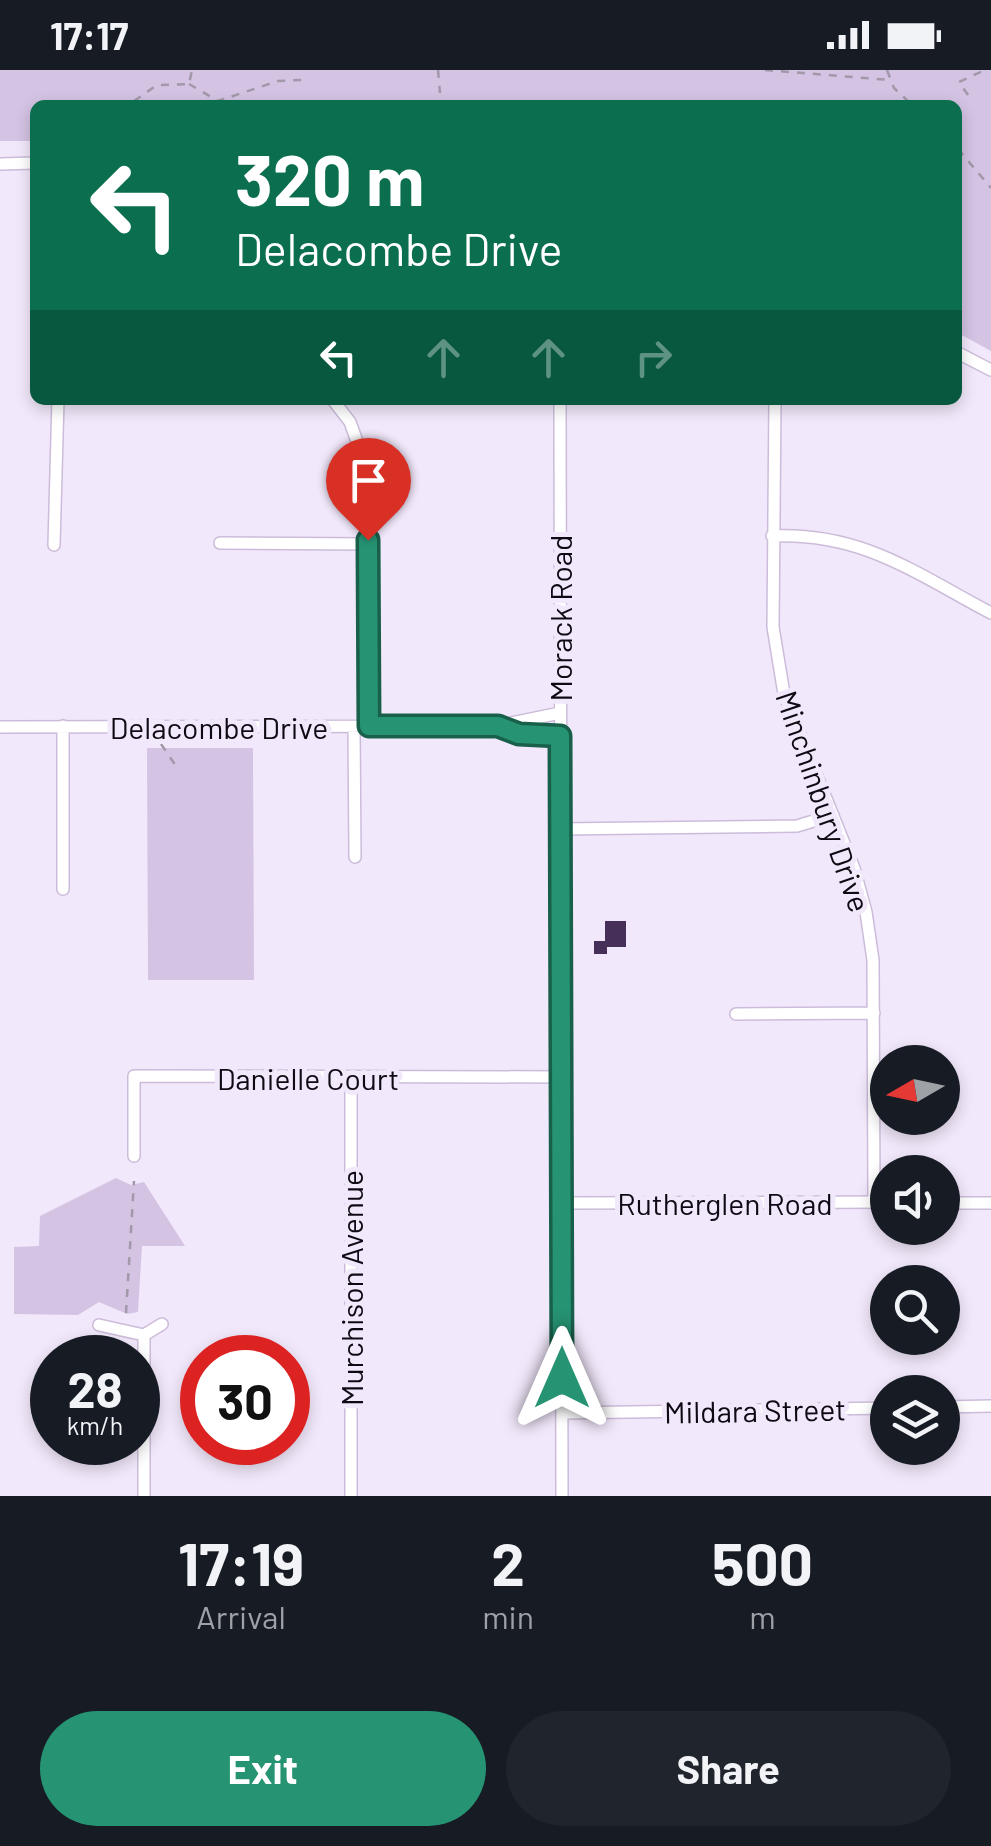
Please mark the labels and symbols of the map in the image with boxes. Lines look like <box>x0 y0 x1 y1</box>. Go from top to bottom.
pin <box>326 438 411 541</box>
street label: Morack Road <box>542 535 578 701</box>
street label: Minchinbury Drive <box>769 686 879 916</box>
street label: Delacombe Drive <box>110 709 328 745</box>
north arrow <box>870 1045 960 1135</box>
street label: Danielle Court <box>217 1060 399 1096</box>
street label: Murchison Avenue <box>333 1170 369 1406</box>
street label: Rutherglen Road <box>617 1185 833 1221</box>
position arrow <box>510 1326 614 1430</box>
speed limit sign: 30 <box>180 1335 310 1465</box>
street label: Mildara Street <box>664 1390 846 1430</box>

